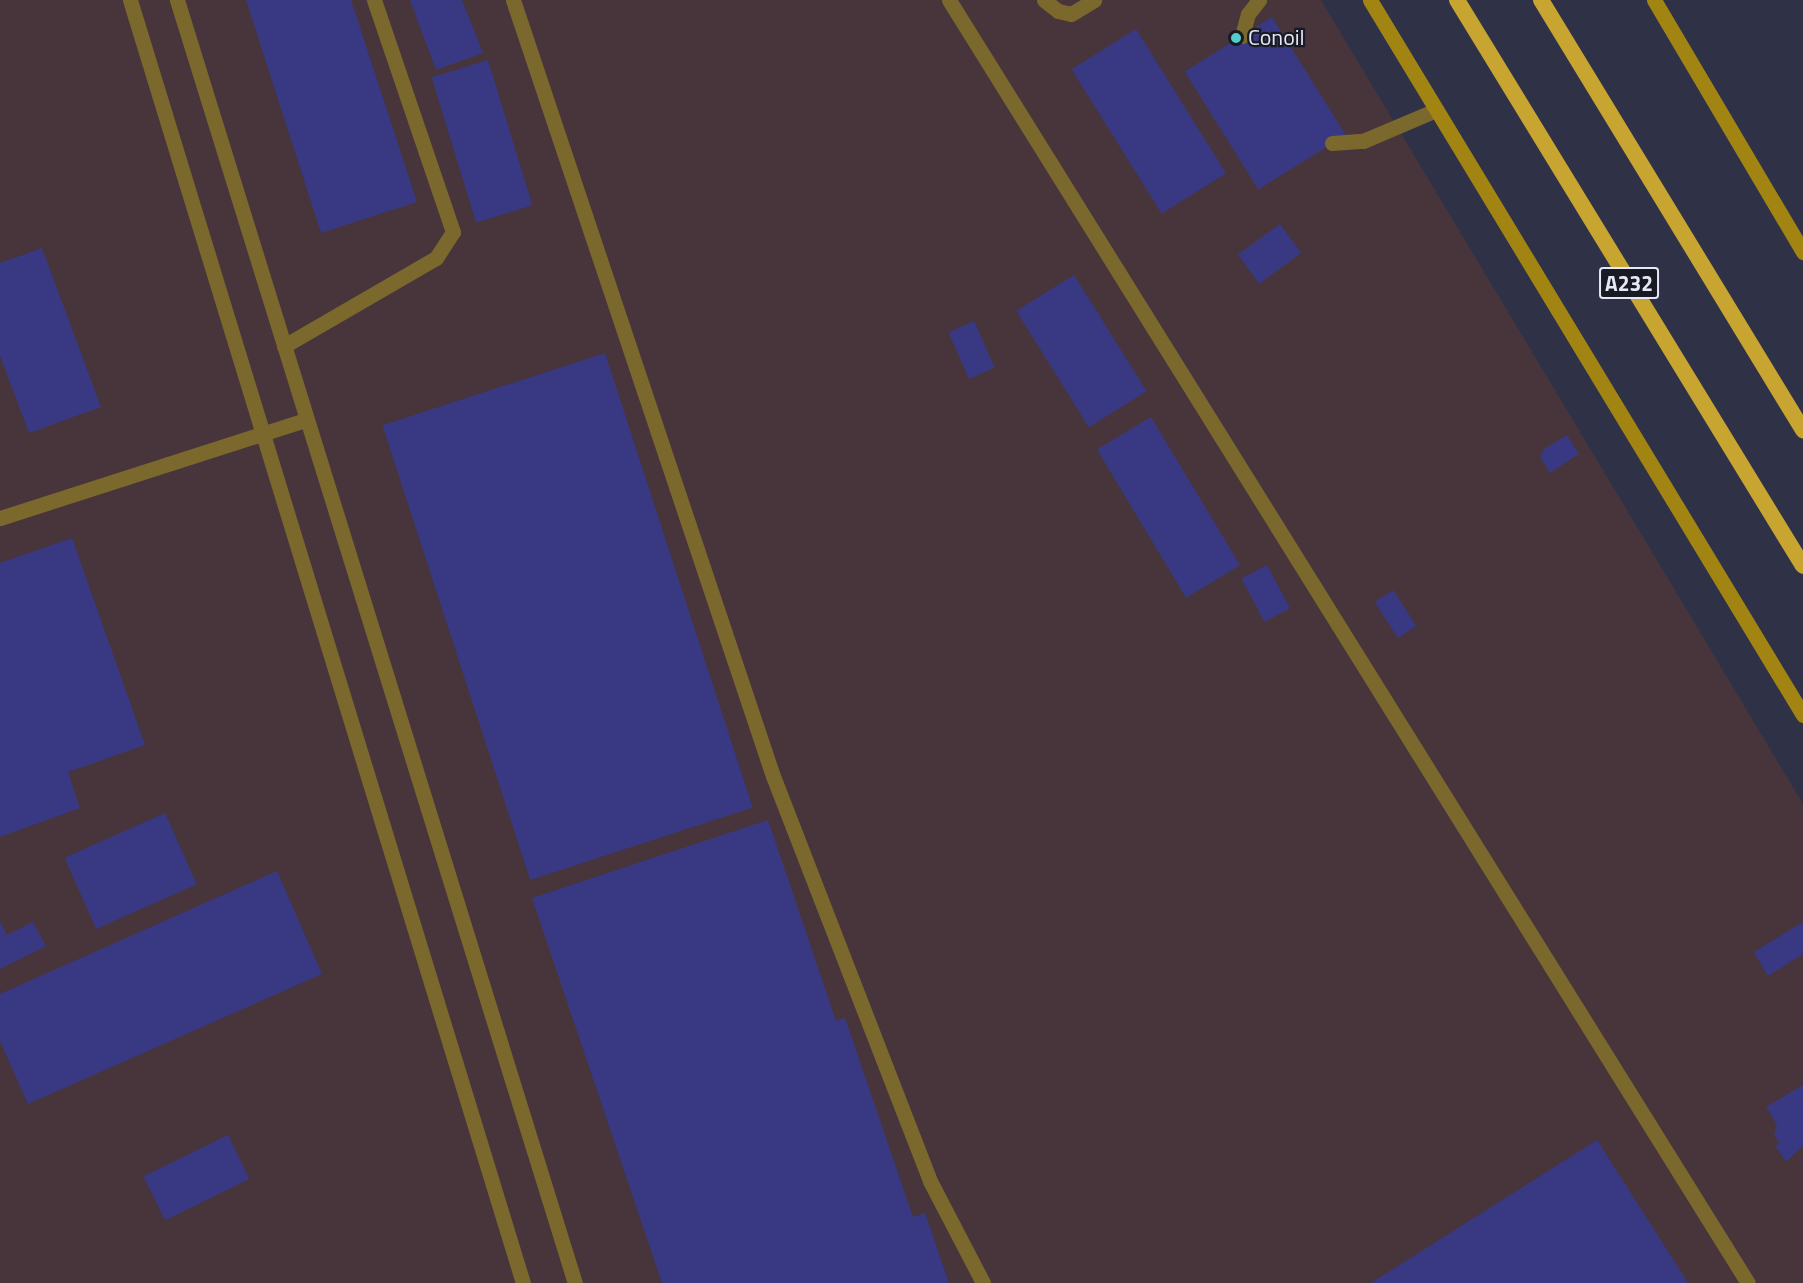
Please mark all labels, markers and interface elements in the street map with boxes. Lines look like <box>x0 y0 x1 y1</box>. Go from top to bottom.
place label: Conoil <box>1248 25 1305 51</box>
marker: Conoil <box>1229 31 1243 45</box>
road number: A232 <box>1599 265 1659 301</box>

